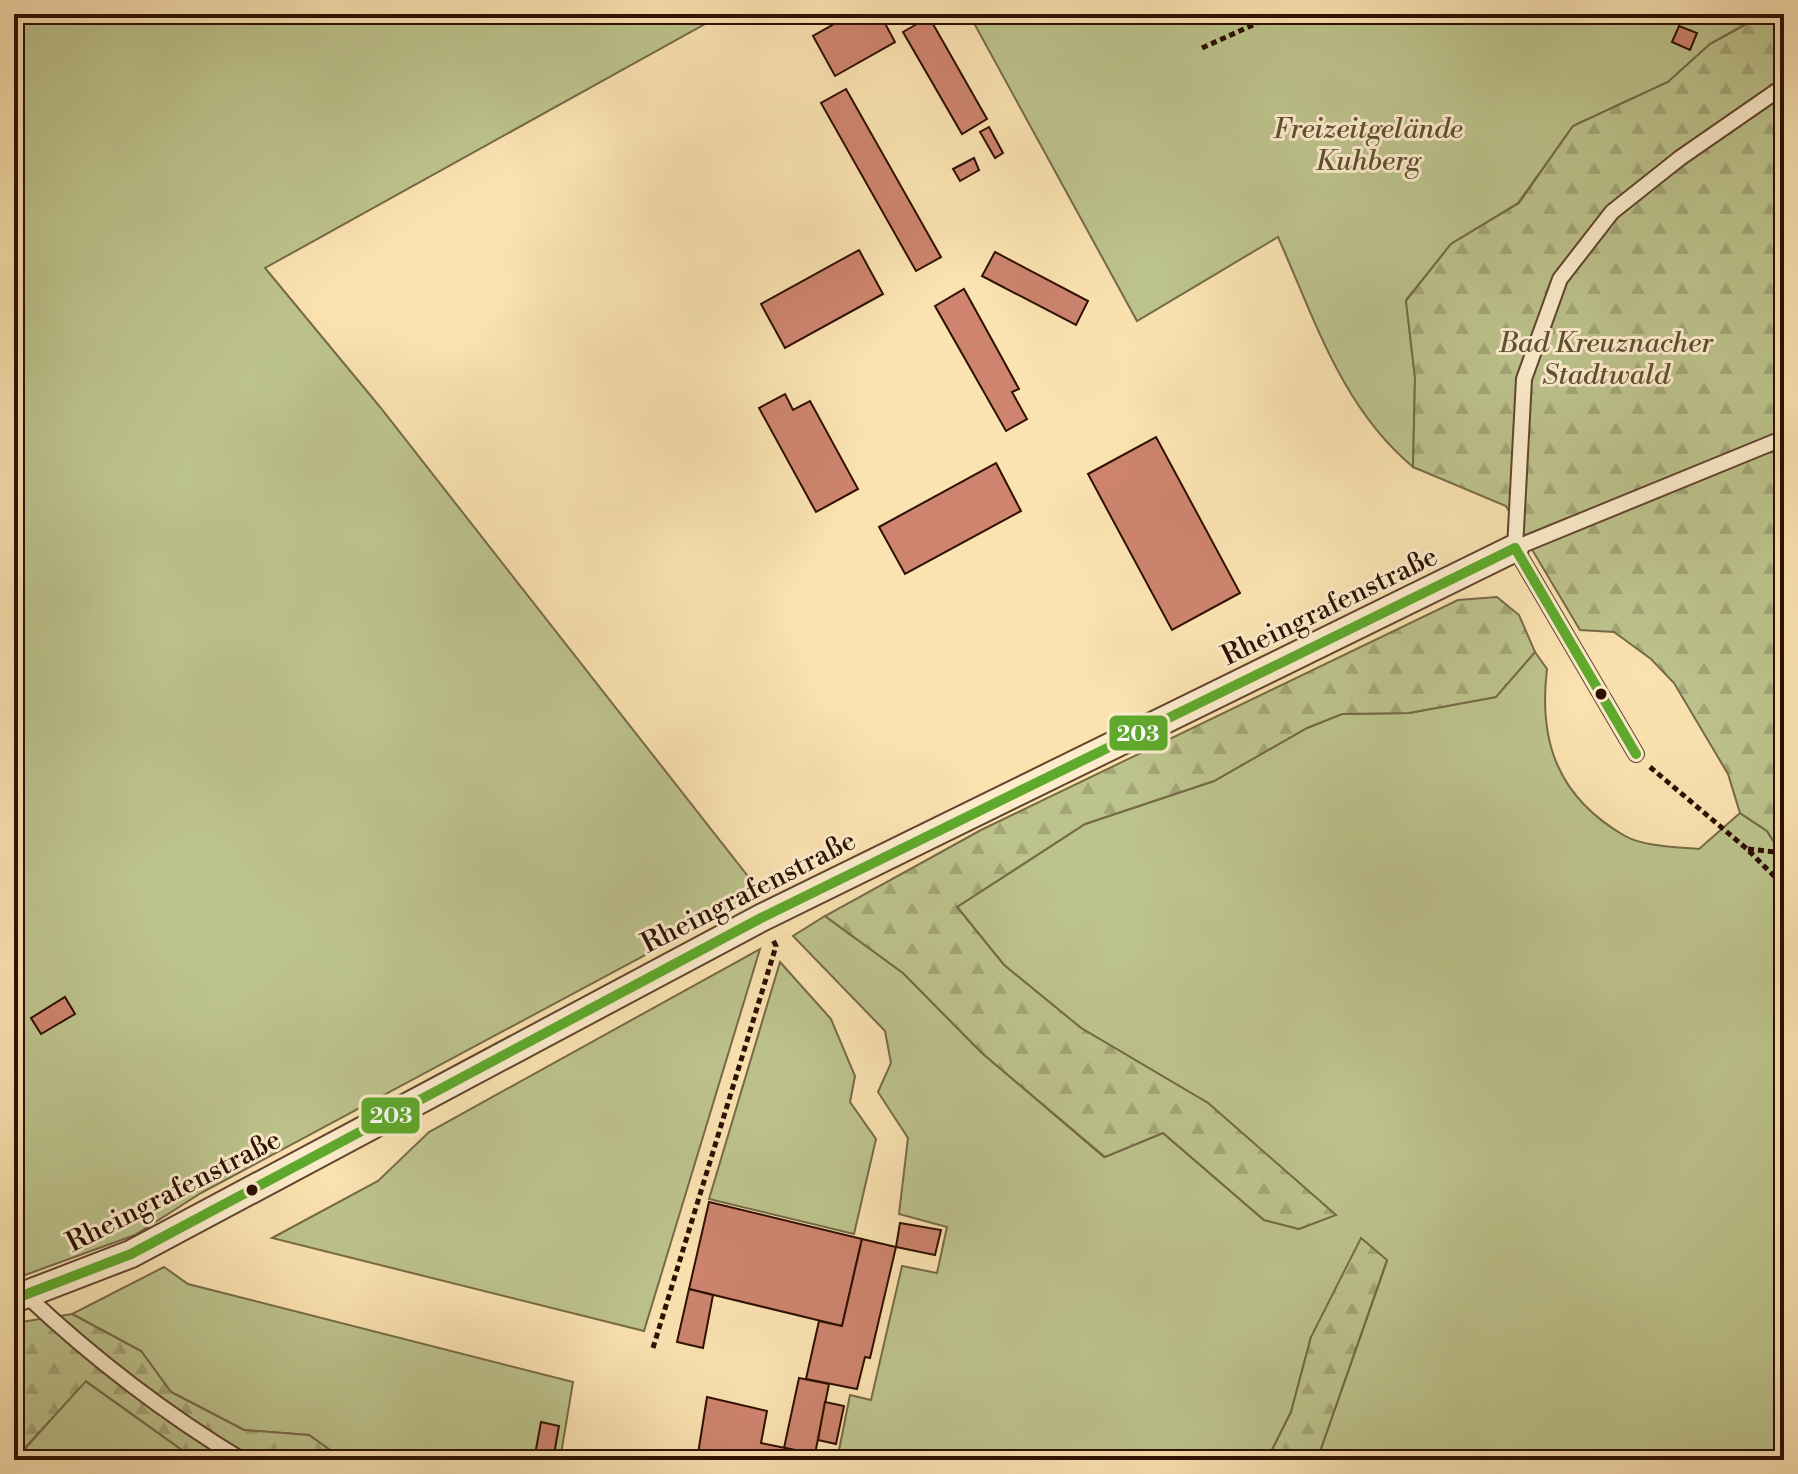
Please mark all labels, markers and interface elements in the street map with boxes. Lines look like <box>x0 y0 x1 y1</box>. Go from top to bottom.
park label: Freizeitgelände Kuhberg <box>1273 112 1463 179</box>
park label: Bad Kreuznacher Stadtwald <box>1498 326 1714 393</box>
street label: Rheingrafenstraße <box>1216 539 1443 674</box>
unlabelled marker <box>1593 686 1609 702</box>
line badge: 203 <box>1108 714 1169 752</box>
text: 203 <box>1117 721 1160 748</box>
street label: Rheingrafenstraße <box>635 823 862 962</box>
line badge: 203 <box>360 1096 421 1135</box>
text: 203 <box>370 1103 413 1130</box>
street label: Rheingrafenstraße <box>60 1122 287 1261</box>
unlabelled marker <box>244 1182 260 1198</box>

